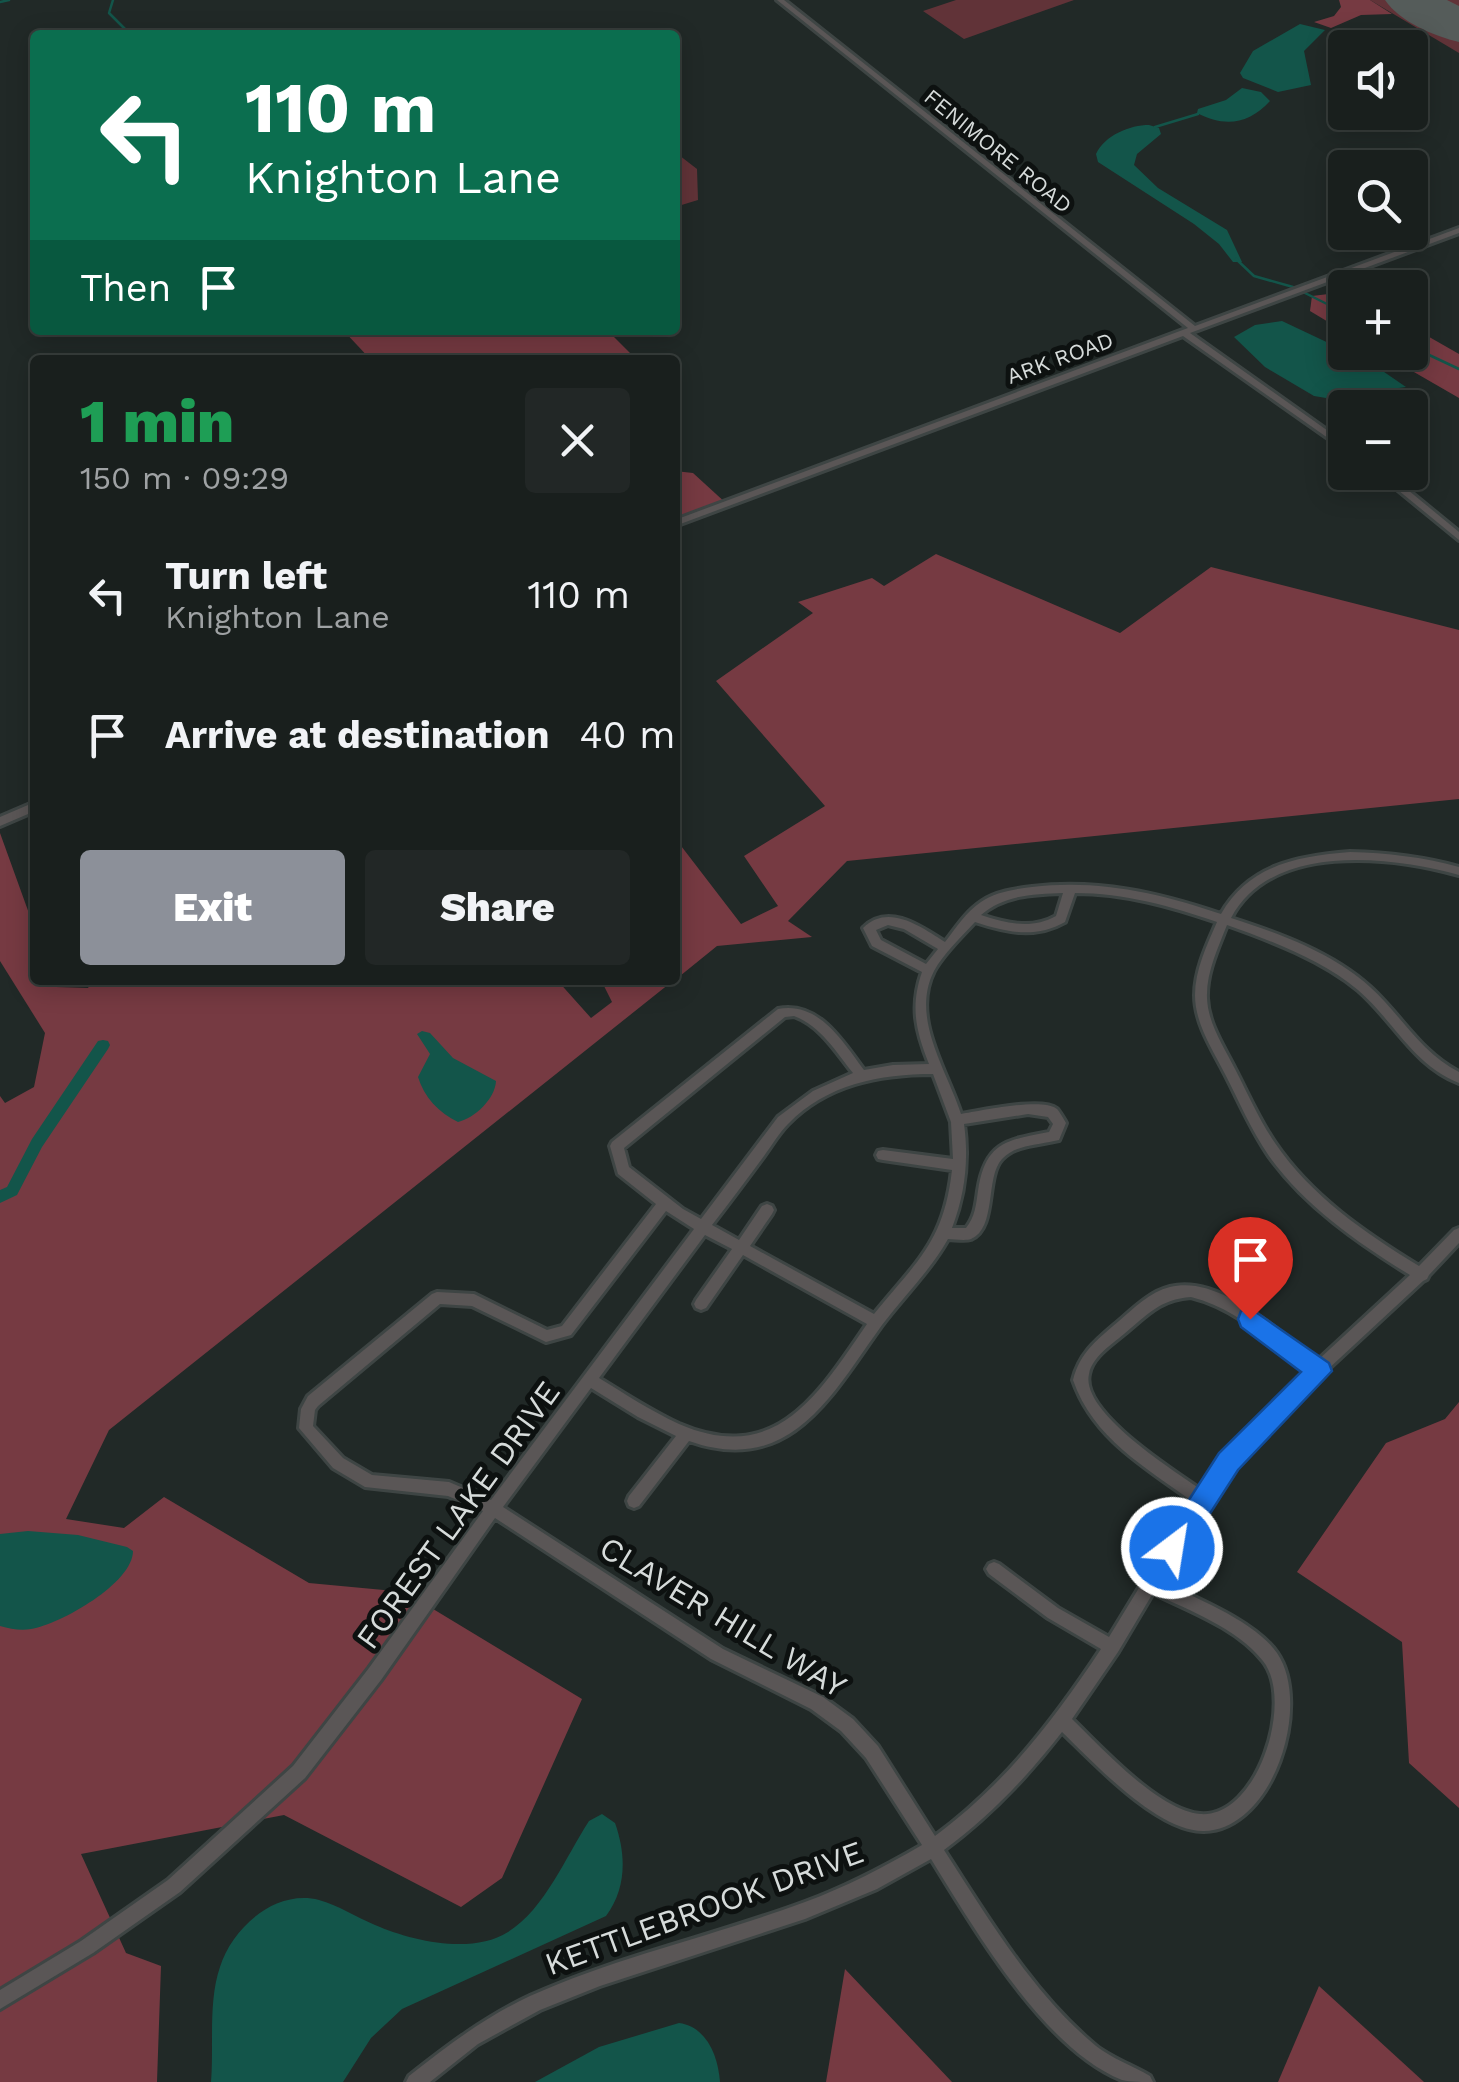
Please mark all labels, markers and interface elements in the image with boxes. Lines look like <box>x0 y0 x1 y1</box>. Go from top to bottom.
map controls <box>1328 30 1428 490</box>
button: sound <box>1328 30 1428 130</box>
text: 110 m <box>245 67 436 149</box>
icon: left <box>80 70 210 200</box>
street label: FENIMORE ROAD <box>919 84 1077 218</box>
button: search <box>1328 150 1428 250</box>
text: Knighton Lane <box>245 151 561 204</box>
icon: arrive <box>191 260 246 315</box>
text: Then <box>80 266 171 310</box>
button: + <box>1328 270 1428 370</box>
street label: ARK ROAD <box>1003 327 1117 389</box>
text: 1 min <box>80 386 234 457</box>
button: close <box>525 388 630 493</box>
button: − <box>1328 390 1428 490</box>
text: 150 m · 09:29 <box>80 459 289 497</box>
text: Turn left <box>165 554 327 598</box>
icon: left <box>80 568 135 623</box>
text: 110 m <box>528 573 630 617</box>
text: Knighton Lane <box>165 598 390 636</box>
icon: arrive <box>80 708 135 763</box>
text: Arrive at destination <box>165 713 550 757</box>
text: 40 m <box>580 713 676 757</box>
button: Exit <box>80 850 345 965</box>
button: Share <box>365 850 630 965</box>
pin <box>1208 1217 1293 1320</box>
icon: arrive <box>1223 1232 1278 1287</box>
street label: FOREST LAKE DRIVE <box>348 1374 568 1656</box>
position arrow <box>1120 1496 1224 1600</box>
street label: CLAVER HILL WAY <box>593 1528 853 1706</box>
street label: KETTLEBROOK DRIVE <box>540 1833 868 1983</box>

